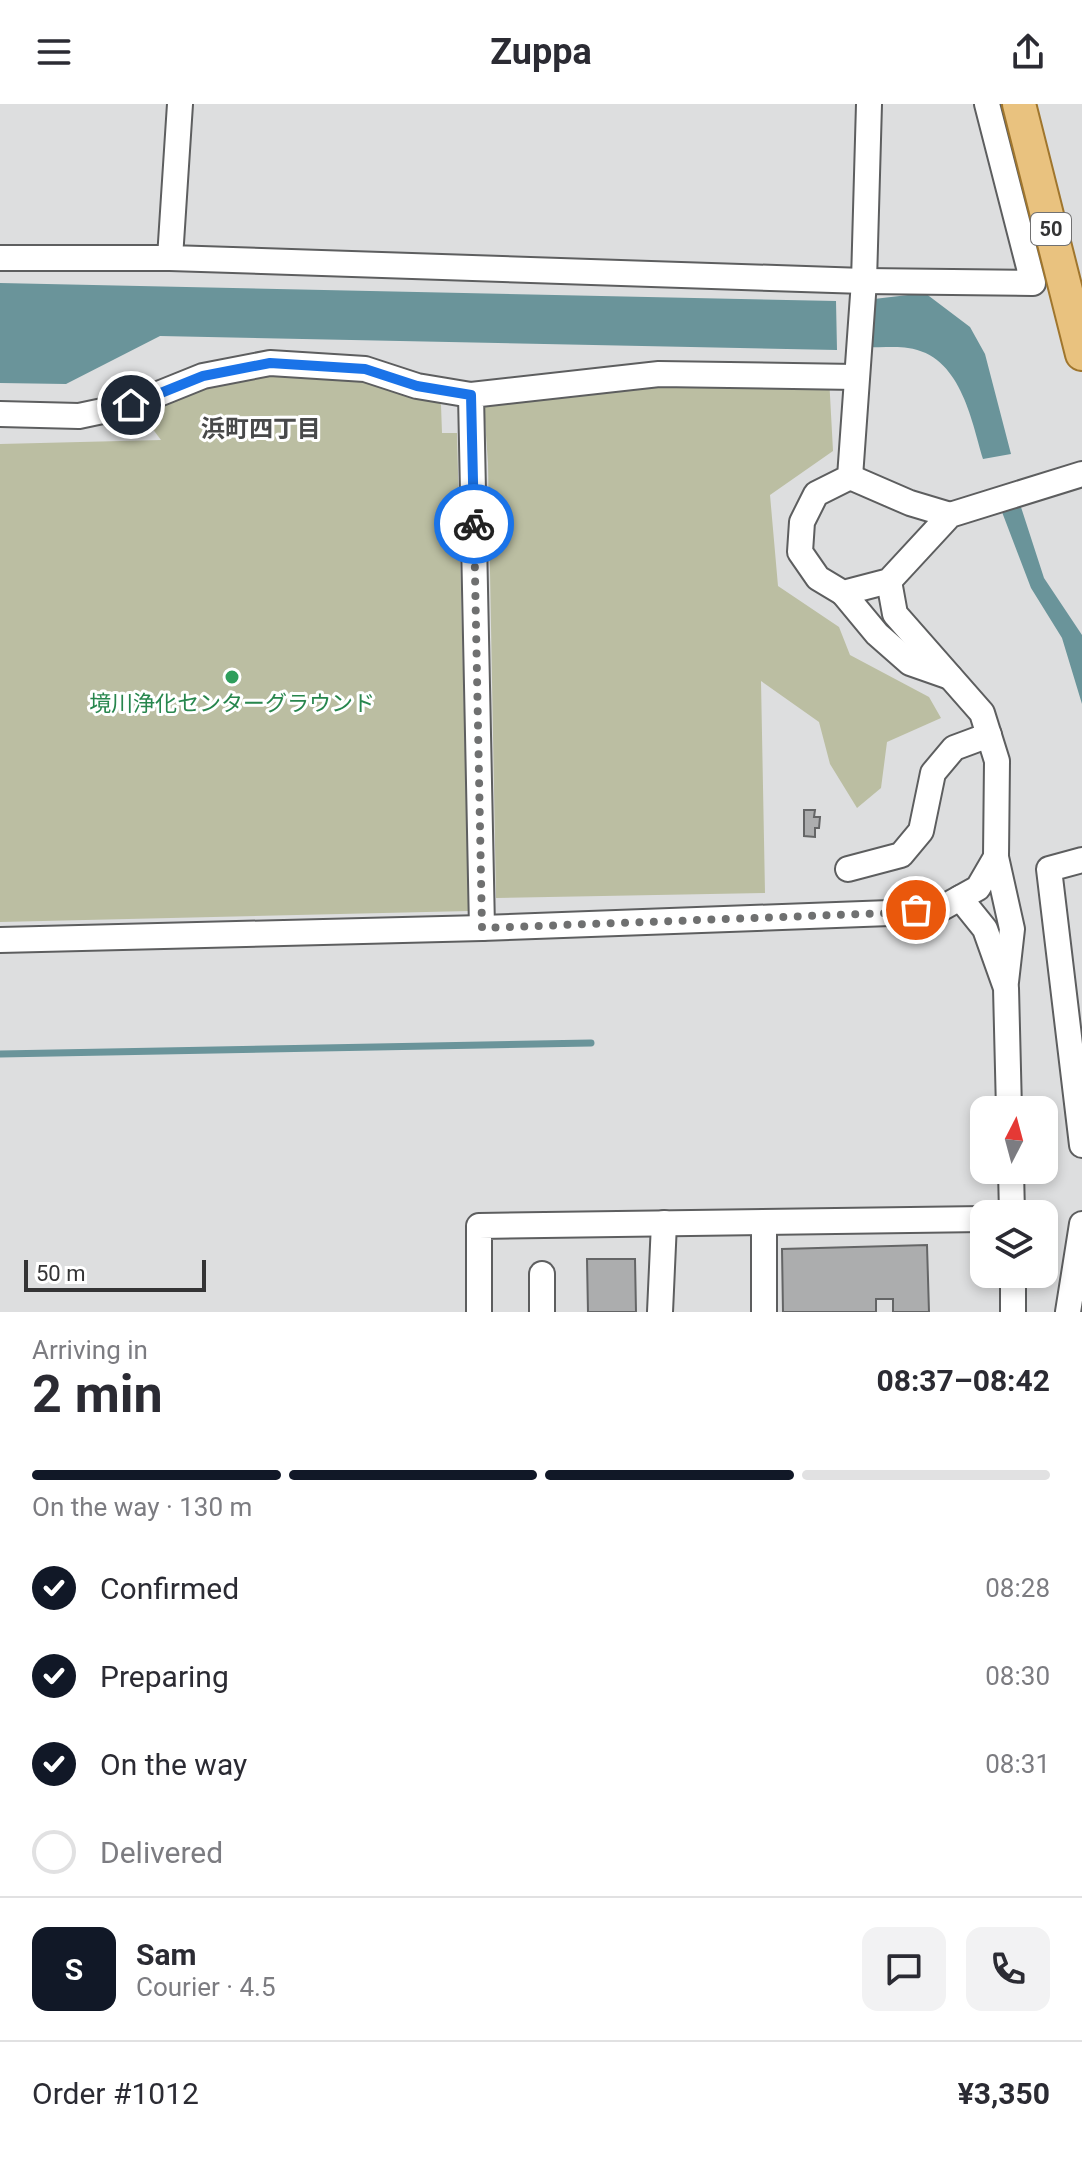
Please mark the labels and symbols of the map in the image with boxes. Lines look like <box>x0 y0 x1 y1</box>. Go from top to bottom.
road number: 50 <box>1031 213 1071 245</box>
pin <box>97 371 165 439</box>
district label: 浜町四丁目 <box>201 415 321 443</box>
courier <box>434 484 514 564</box>
marker: 境川浄化センターグラウンド <box>223 668 241 686</box>
place label: 境川浄化センターグラウンド <box>89 691 375 716</box>
pin <box>882 876 950 944</box>
north arrow <box>970 1096 1058 1184</box>
scale bar <box>24 1256 206 1292</box>

